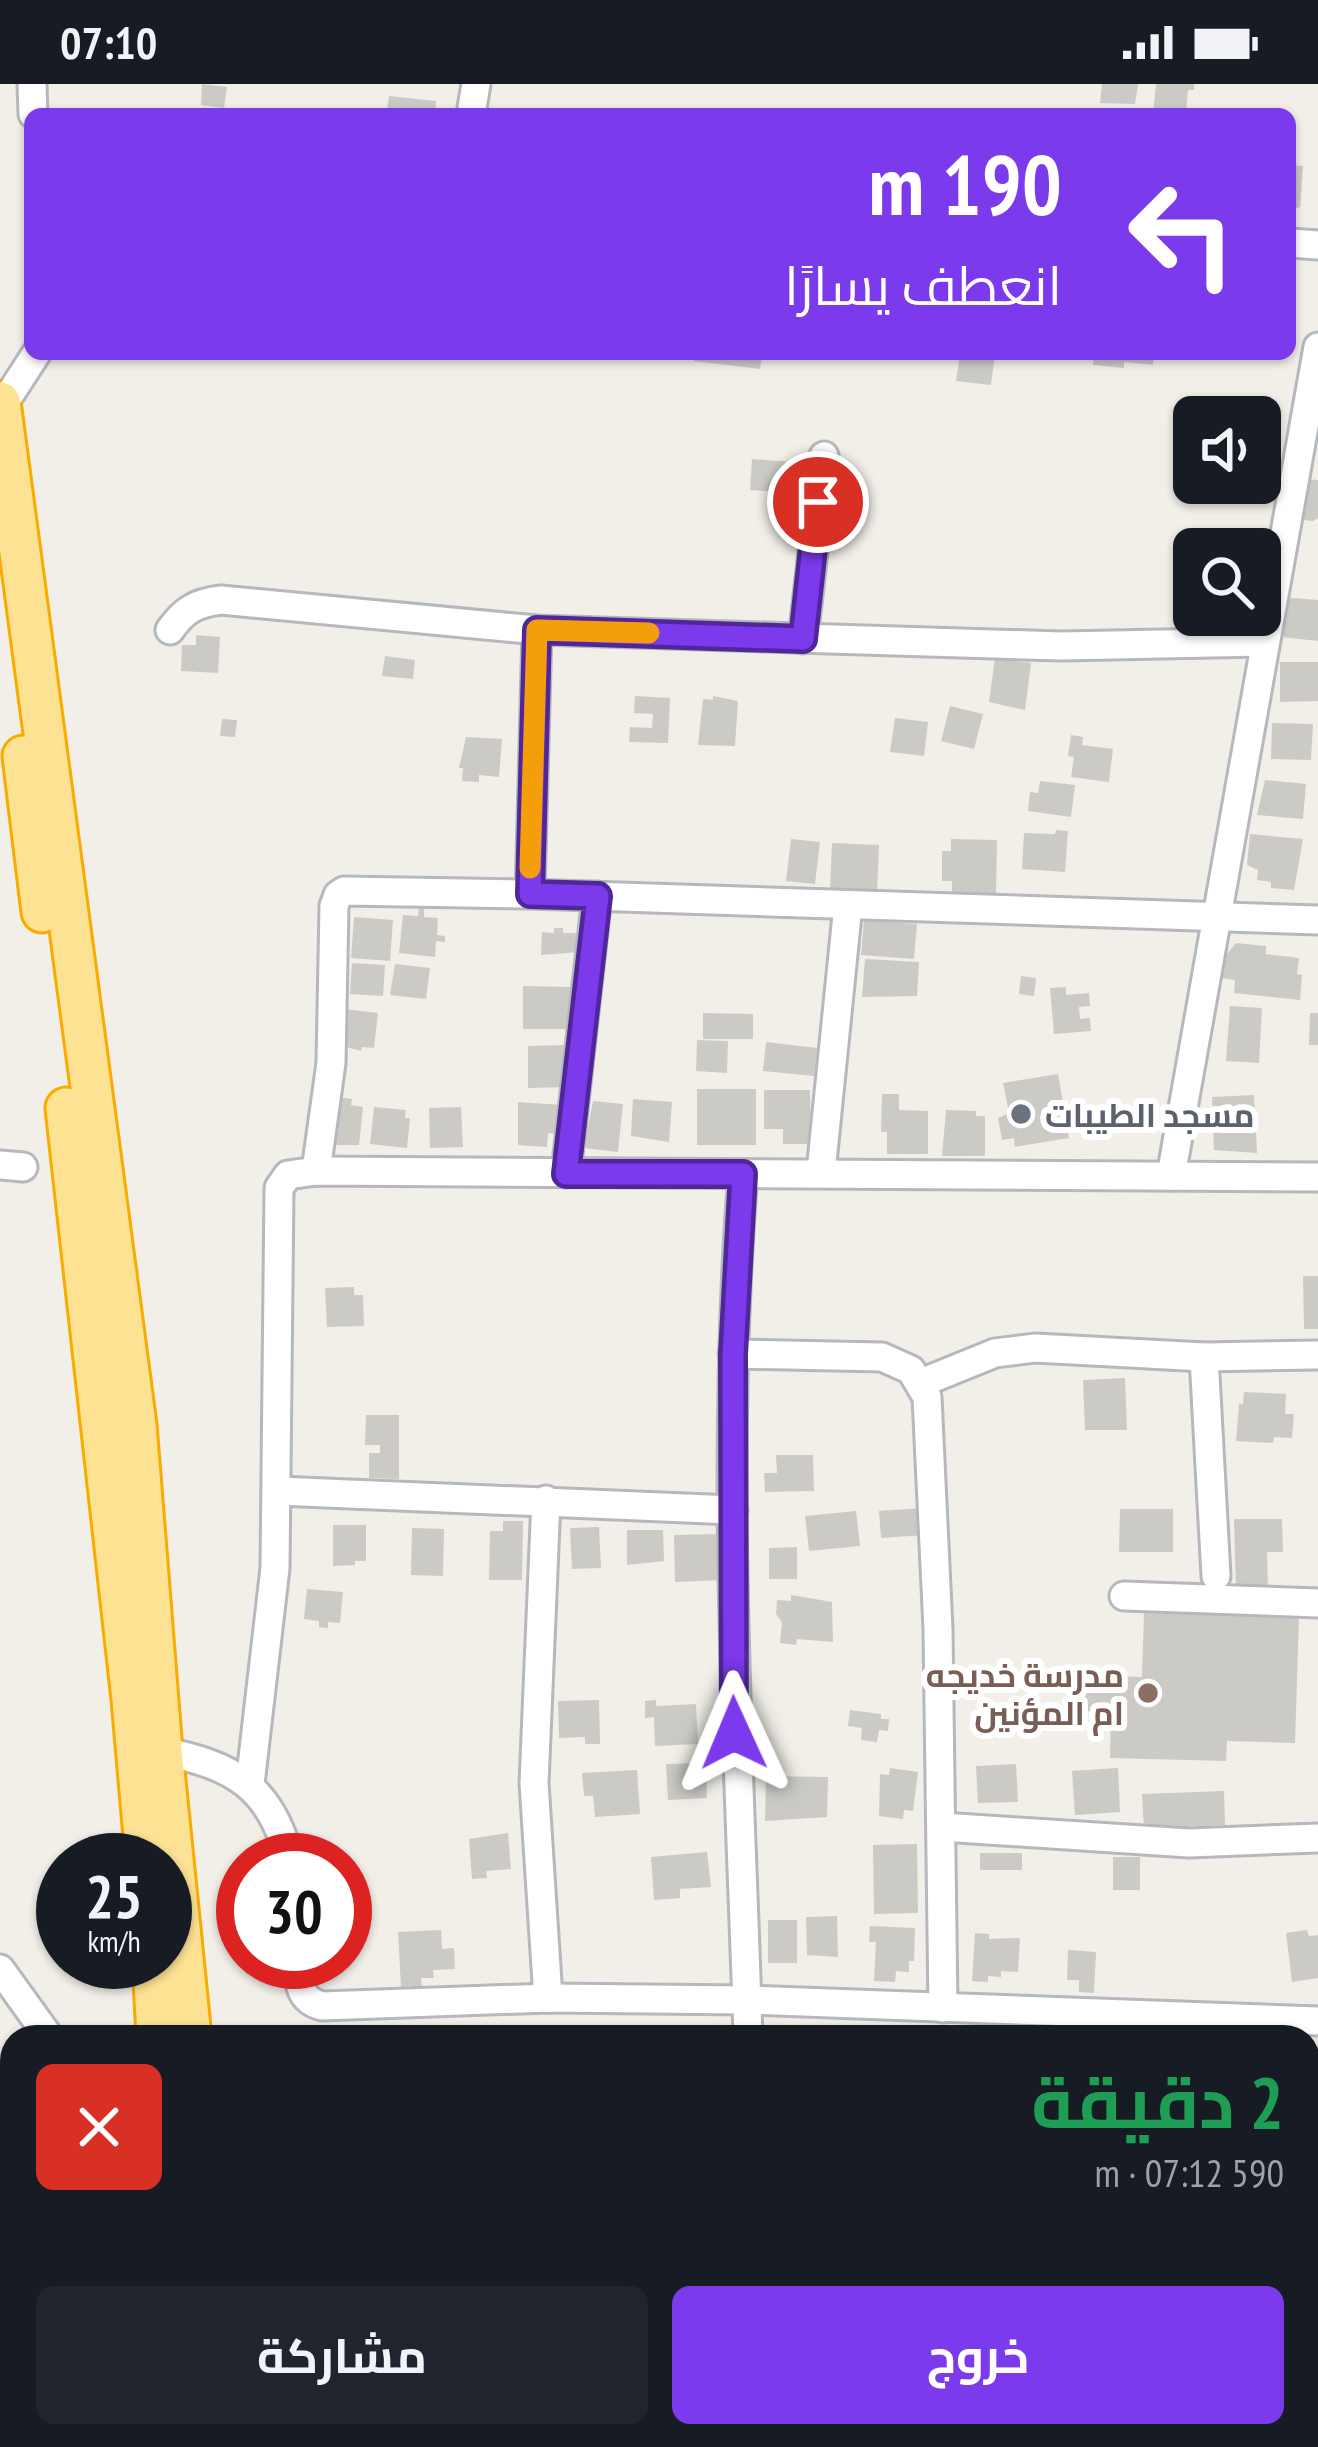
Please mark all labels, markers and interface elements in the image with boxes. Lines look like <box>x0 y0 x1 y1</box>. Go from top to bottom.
text: 07:10 <box>60 13 157 71</box>
text: 190 m <box>869 129 1062 238</box>
icon: left <box>1104 156 1260 312</box>
text: انعطف يسارًا <box>784 250 1062 320</box>
map controls <box>1173 396 1281 636</box>
button: sound <box>1173 396 1281 504</box>
pin <box>767 451 869 553</box>
icon: arrive <box>785 469 851 535</box>
button: search <box>1173 528 1281 636</box>
place label: مسجد الطيبات <box>1045 1093 1255 1136</box>
marker: مسجد الطيبات <box>1008 1101 1034 1127</box>
place label: مدرسة خديجه ام المؤنين <box>926 1653 1124 1736</box>
position arrow <box>671 1670 797 1796</box>
marker: مدرسة خديجه ام المؤنين <box>1135 1680 1161 1706</box>
speed limit sign: 30 <box>216 1833 372 1989</box>
text: 25 <box>85 1857 143 1935</box>
text: km/h <box>87 1921 141 1960</box>
text: 2 دقيقة <box>1031 2055 1284 2148</box>
button: close <box>36 2064 162 2190</box>
text: 590 m · 07:12 <box>1095 2147 1284 2198</box>
button: مشاركة <box>36 2286 648 2424</box>
button: خروج <box>672 2286 1284 2424</box>

